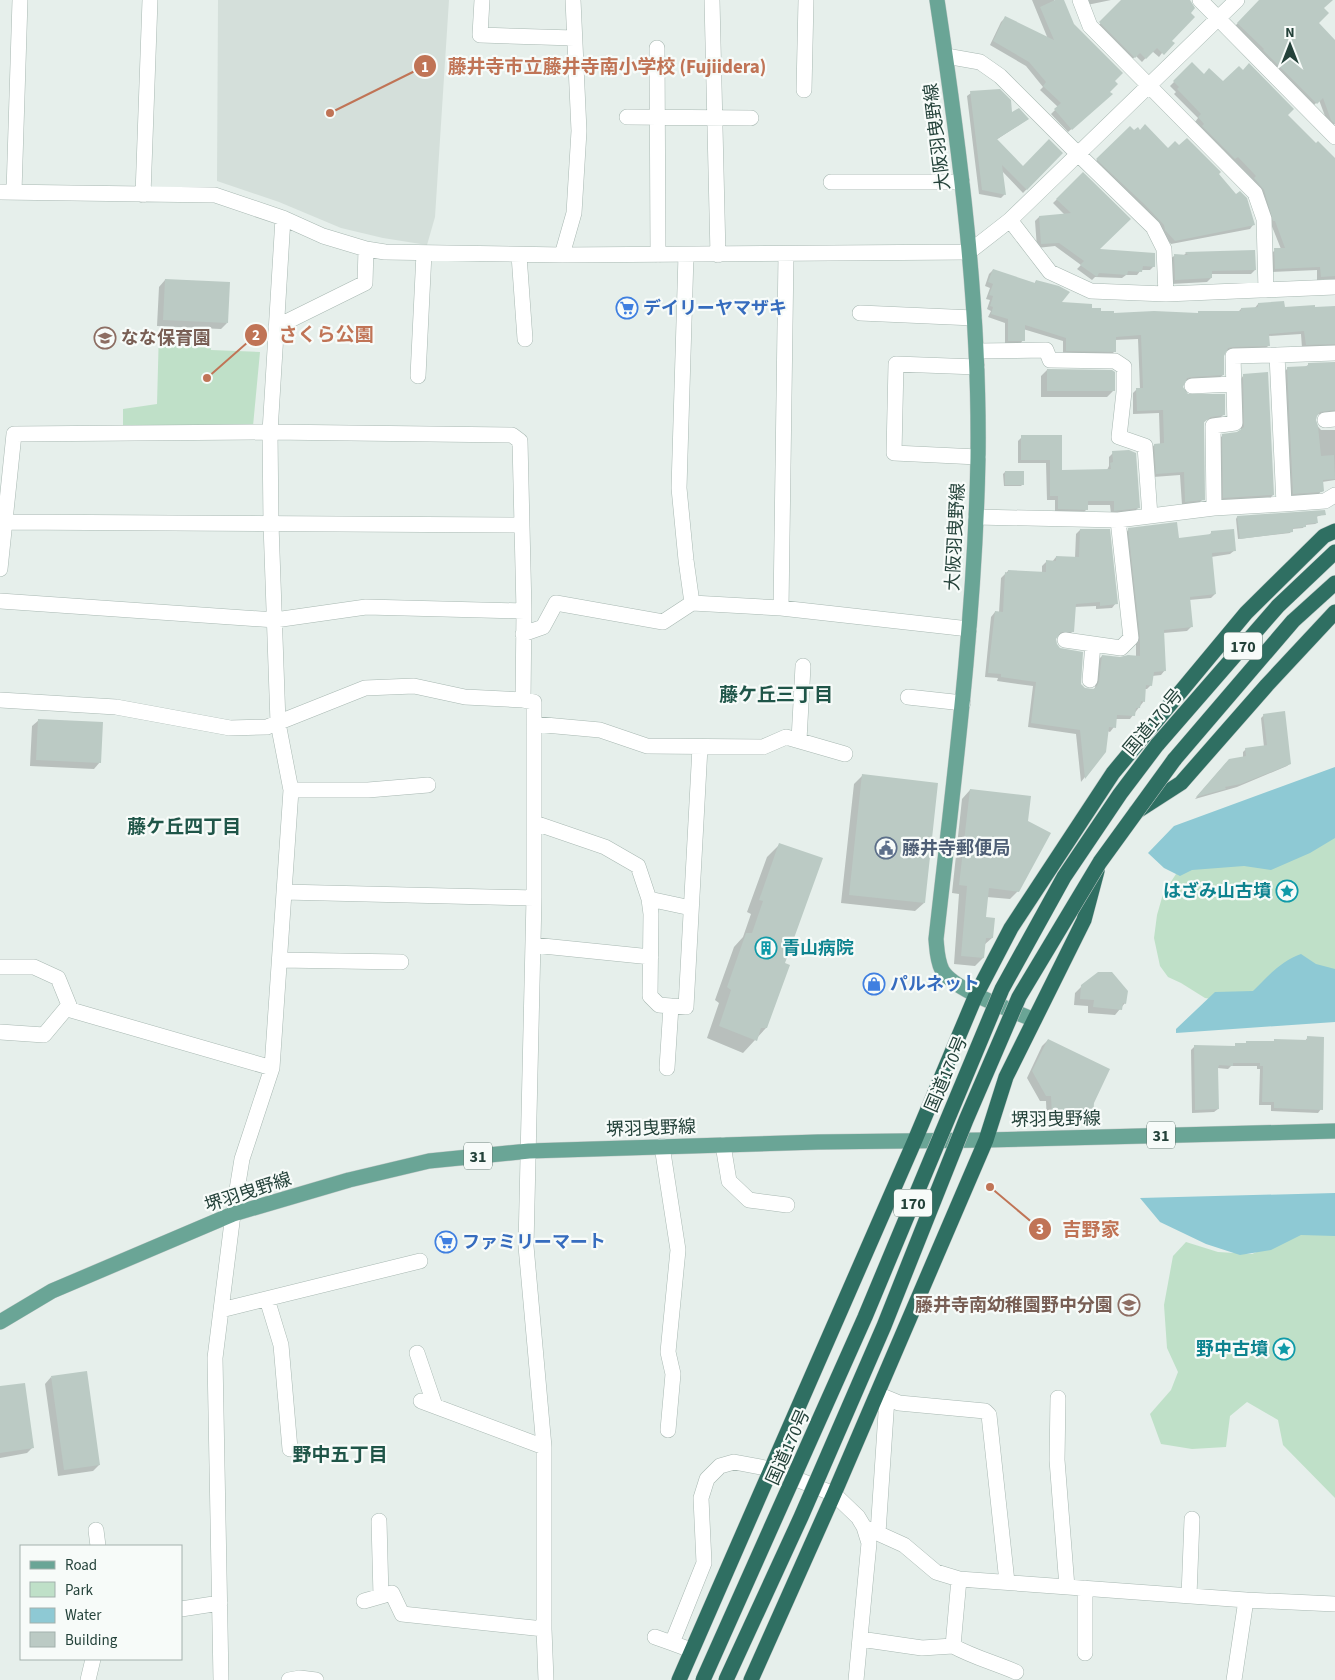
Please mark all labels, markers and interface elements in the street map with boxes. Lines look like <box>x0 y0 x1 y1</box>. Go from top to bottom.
north arrow <box>1265 20 1315 70</box>
text: N <box>1285 23 1295 43</box>
callout: 藤井寺市立藤井寺南小学校 (Fujiidera) <box>413 49 777 83</box>
text: 藤井寺市立藤井寺南小学校 (Fujiidera) <box>448 54 766 81</box>
text: 1 <box>421 57 429 78</box>
street label: 大阪羽曳野線 <box>919 82 956 192</box>
supermarket icon: デイリーヤマザキ <box>615 296 639 320</box>
place label: デイリーヤマザキ <box>643 296 787 321</box>
callout: さくら公園 <box>244 318 384 352</box>
text: さくら公園 <box>278 322 374 349</box>
text: 2 <box>252 325 260 346</box>
school or university icon: なな保育園 <box>93 326 117 350</box>
place label: なな保育園 <box>121 326 211 351</box>
street label: 大阪羽曳野線 <box>940 482 971 592</box>
road number: 170 <box>1224 632 1262 659</box>
district label: 藤ケ丘三丁目 <box>719 682 833 709</box>
street label: 国道170号 <box>1118 683 1189 761</box>
district label: 藤ケ丘四丁目 <box>127 814 241 841</box>
public building icon: 藤井寺郵便局 <box>874 836 898 860</box>
place label: 藤井寺郵便局 <box>902 836 1010 861</box>
place label: はざみ山古墳 <box>1163 879 1271 904</box>
place icon: はざみ山古墳 <box>1275 879 1299 903</box>
building icon: 青山病院 <box>754 936 778 960</box>
place label: 青山病院 <box>782 936 854 961</box>
shop icon: パルネット <box>862 972 886 996</box>
place label: パルネット <box>890 972 980 997</box>
street label: 国道170号 <box>919 1032 974 1116</box>
street label: 堺羽曳野線 <box>1011 1106 1101 1133</box>
street label: 堺羽曳野線 <box>606 1114 696 1143</box>
road number: 31 <box>1147 1122 1175 1148</box>
road number: 31 <box>464 1142 492 1170</box>
street label: 堺羽曳野線 <box>201 1167 295 1218</box>
road number: 170 <box>894 1190 932 1216</box>
callout: 吉野家 <box>1028 1212 1130 1246</box>
text: 吉野家 <box>1062 1217 1120 1244</box>
text: 3 <box>1036 1219 1044 1240</box>
supermarket icon: ファミリーマート <box>434 1230 458 1254</box>
place label: ファミリーマート <box>462 1230 606 1255</box>
place label: 藤井寺南幼稚園野中分園 <box>915 1293 1113 1318</box>
school or university icon: 藤井寺南幼稚園野中分園 <box>1117 1293 1141 1317</box>
place label: 野中古墳 <box>1196 1337 1268 1362</box>
place icon: 野中古墳 <box>1272 1337 1296 1361</box>
street label: 国道170号 <box>761 1405 816 1489</box>
district label: 野中五丁目 <box>292 1442 388 1469</box>
legend <box>20 1545 182 1660</box>
text: Road <box>65 1555 97 1576</box>
text: Park <box>65 1580 94 1601</box>
text: Water <box>65 1605 102 1626</box>
text: Building <box>65 1630 118 1651</box>

